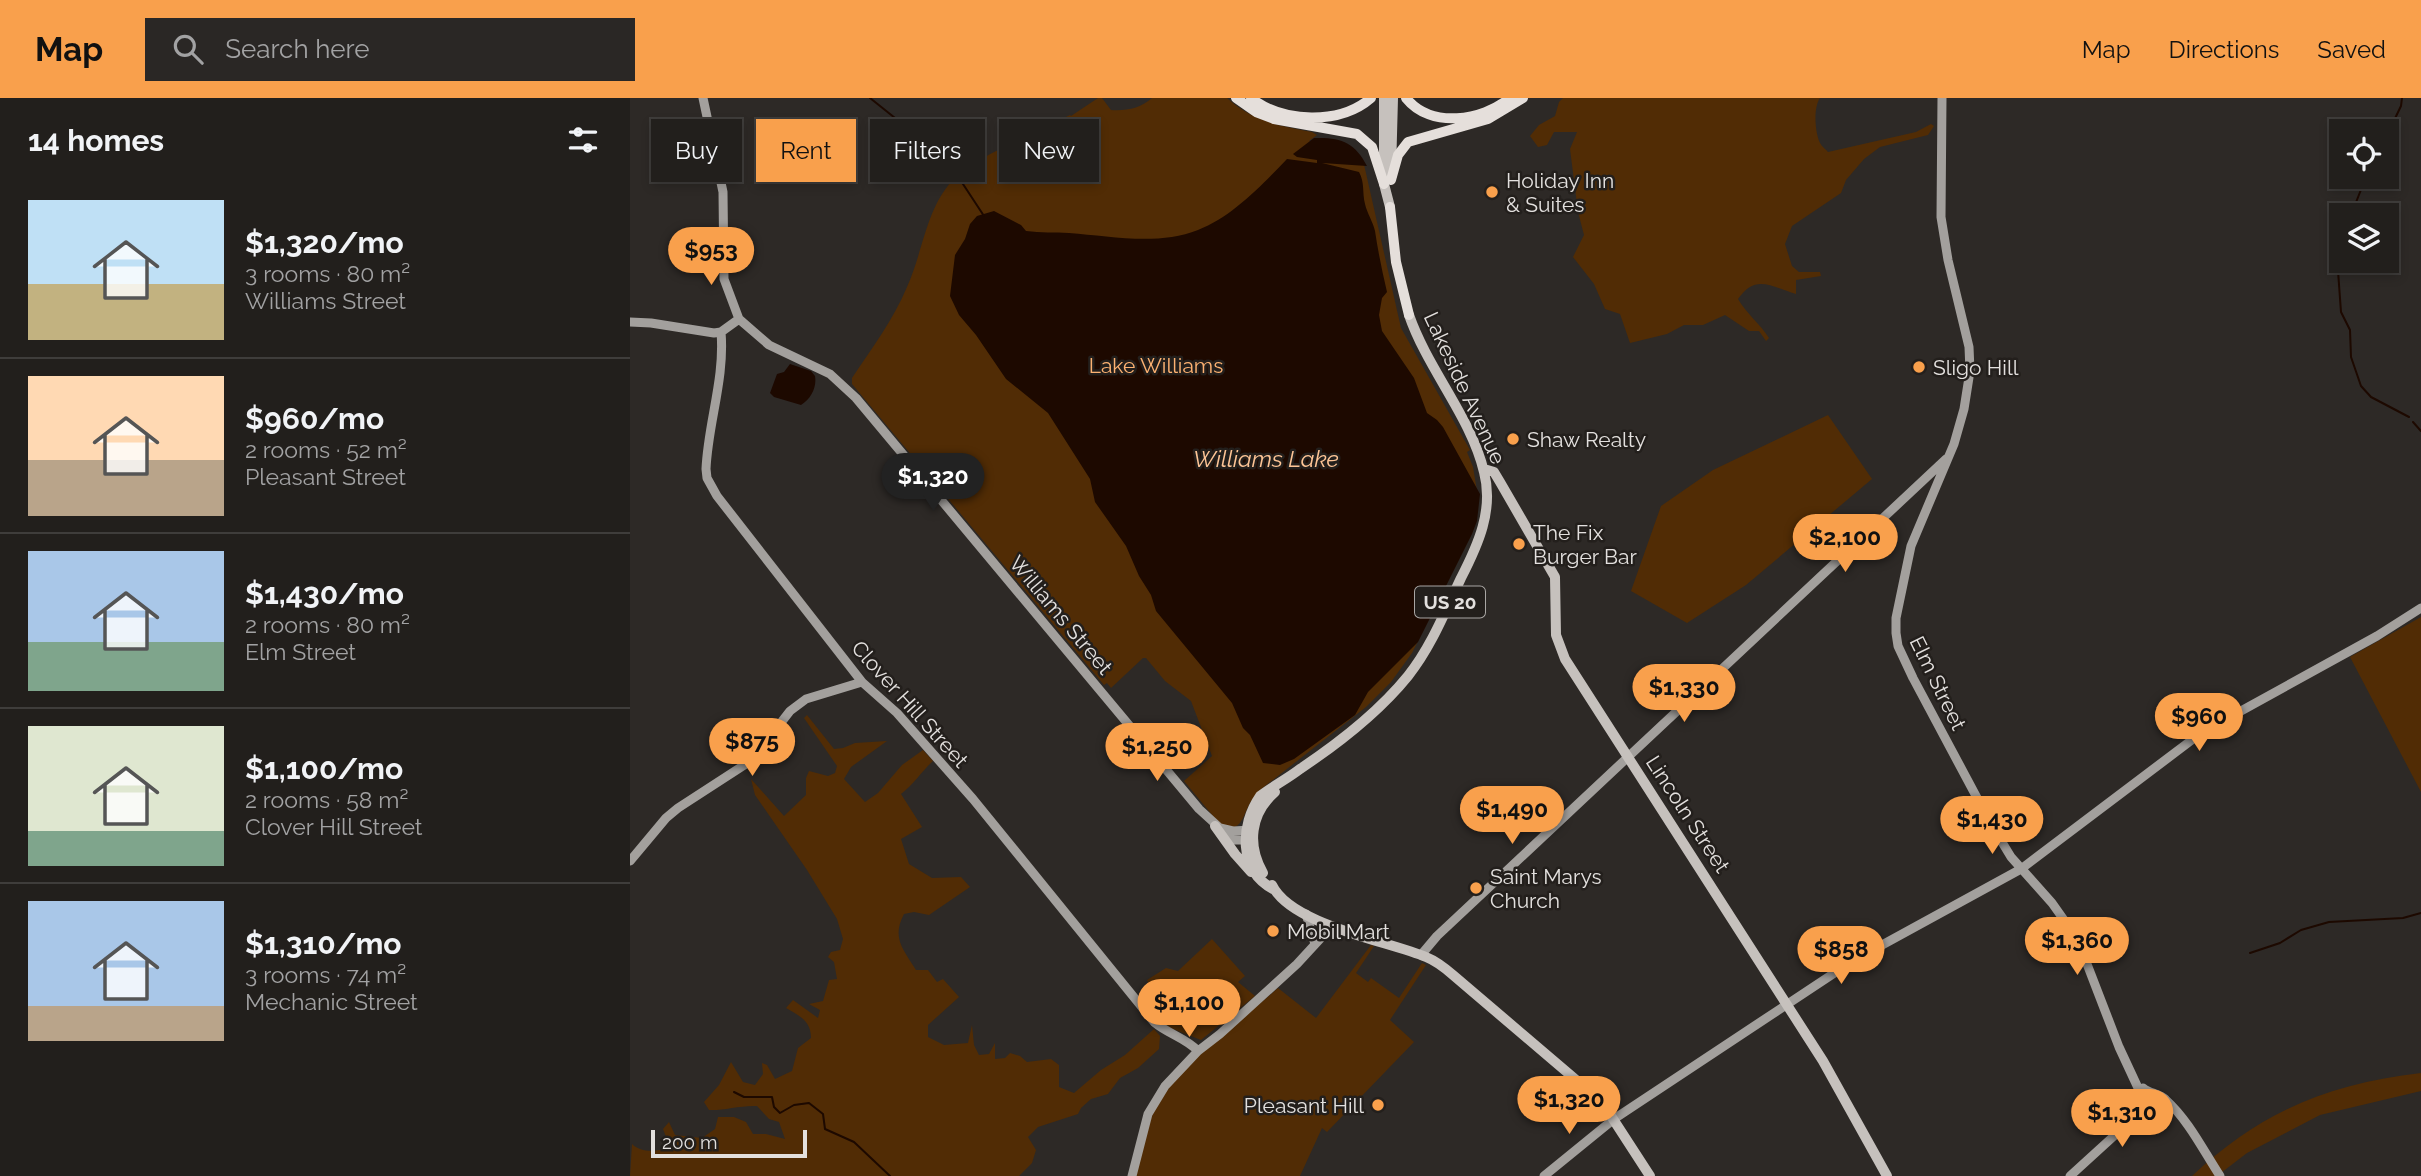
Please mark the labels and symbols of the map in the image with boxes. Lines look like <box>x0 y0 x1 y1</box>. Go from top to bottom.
place label: Holiday Inn & Suites <box>1506 168 1614 217</box>
marker: Holiday Inn & Suites <box>1484 184 1500 200</box>
pin: $953 <box>670 228 752 287</box>
street label: Lakeside Avenue <box>1419 308 1511 468</box>
park label: Lake Williams <box>1089 353 1223 378</box>
place label: Sligo Hill <box>1933 355 2019 380</box>
marker: Sligo Hill <box>1911 359 1927 375</box>
place label: Shaw Realty <box>1527 427 1646 452</box>
marker: Shaw Realty <box>1505 431 1521 447</box>
water label: Williams Lake <box>1193 445 1339 472</box>
pin: $1,320 <box>876 454 990 513</box>
pin: $2,100 <box>1788 514 1902 574</box>
place label: The Fix Burger Bar <box>1533 520 1638 569</box>
marker: The Fix Burger Bar <box>1511 536 1527 552</box>
street label: Williams Street <box>1004 551 1118 679</box>
road number: US 20 <box>1415 587 1485 618</box>
street label: Elm Street <box>1905 632 1971 734</box>
street label: Clover Hill Street <box>846 635 974 773</box>
pin: $1,330 <box>1627 664 1741 724</box>
pin: $960 <box>2158 694 2240 753</box>
pin: $875 <box>711 718 793 778</box>
pin: $1,250 <box>1100 724 1214 783</box>
street label: Lincoln Street <box>1641 751 1735 877</box>
pin: $1,490 <box>1455 786 1569 846</box>
pin: $1,430 <box>1935 796 2049 856</box>
place label: Saint Marys Church <box>1490 864 1602 913</box>
marker: Saint Marys Church <box>1468 880 1484 896</box>
pin: $1,360 <box>2020 918 2134 977</box>
place label: Mobil Mart <box>1287 919 1390 944</box>
marker: Mobil Mart <box>1265 923 1281 939</box>
pin: $858 <box>1800 926 1882 986</box>
pin: $1,100 <box>1132 979 1246 1039</box>
pin: $1,320 <box>1512 1076 1626 1136</box>
pin: $1,310 <box>2065 1090 2179 1149</box>
place label: Pleasant Hill <box>1244 1093 1364 1118</box>
marker: Pleasant Hill <box>1370 1097 1386 1113</box>
scale bar <box>651 1127 807 1159</box>

